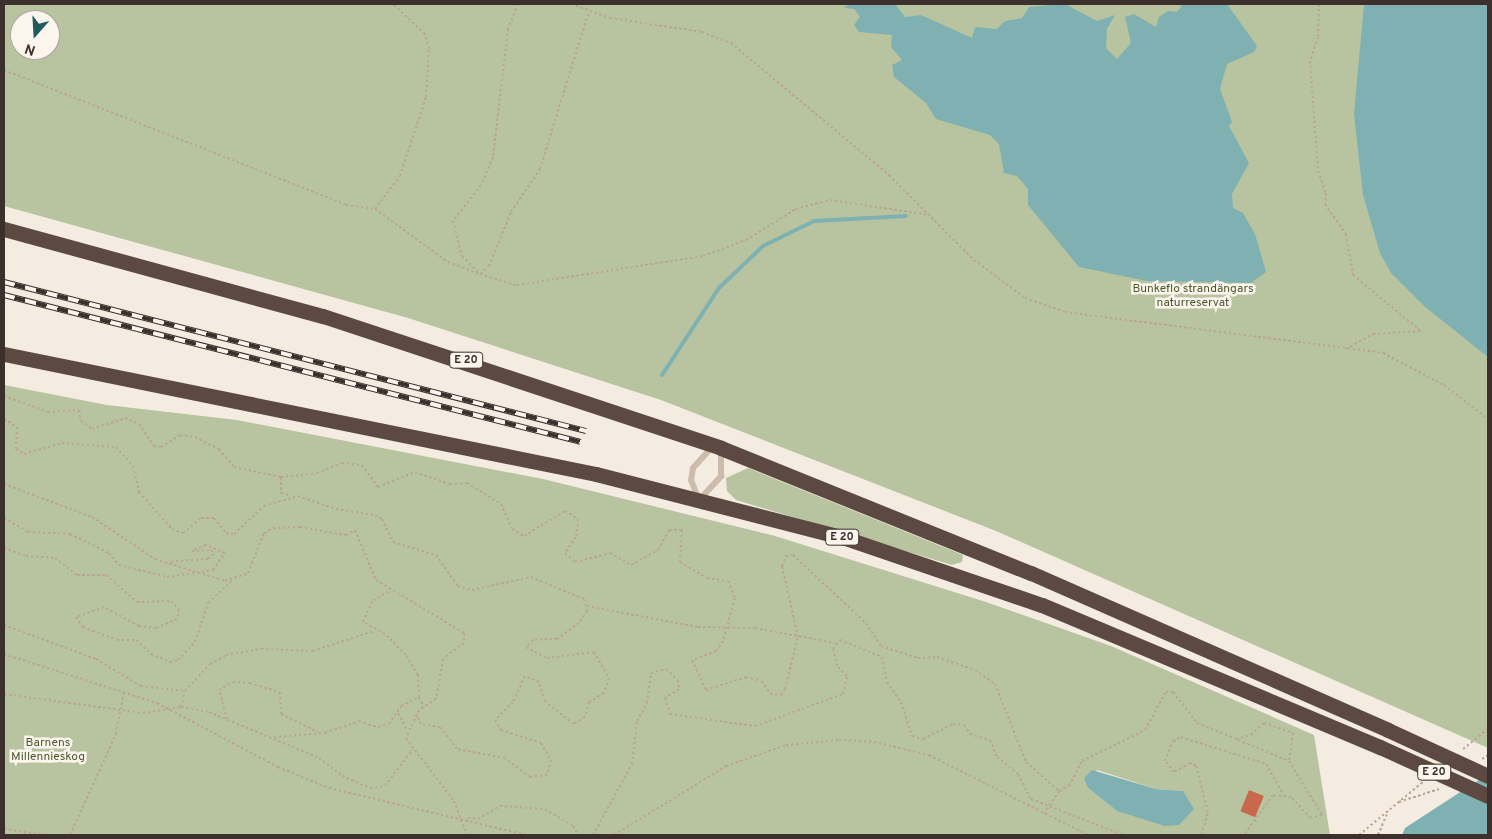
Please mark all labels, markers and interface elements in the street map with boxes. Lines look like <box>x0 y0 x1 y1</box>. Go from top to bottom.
north arrow <box>10 10 60 60</box>
text: N <box>23 39 38 58</box>
park label: Bunkeflo strandängars naturreservat <box>1132 283 1254 311</box>
road number: E 20 <box>448 352 484 368</box>
road number: E 20 <box>824 528 860 546</box>
park label: Barnens Millennieskog <box>11 737 85 765</box>
road number: E 20 <box>1416 764 1452 780</box>

